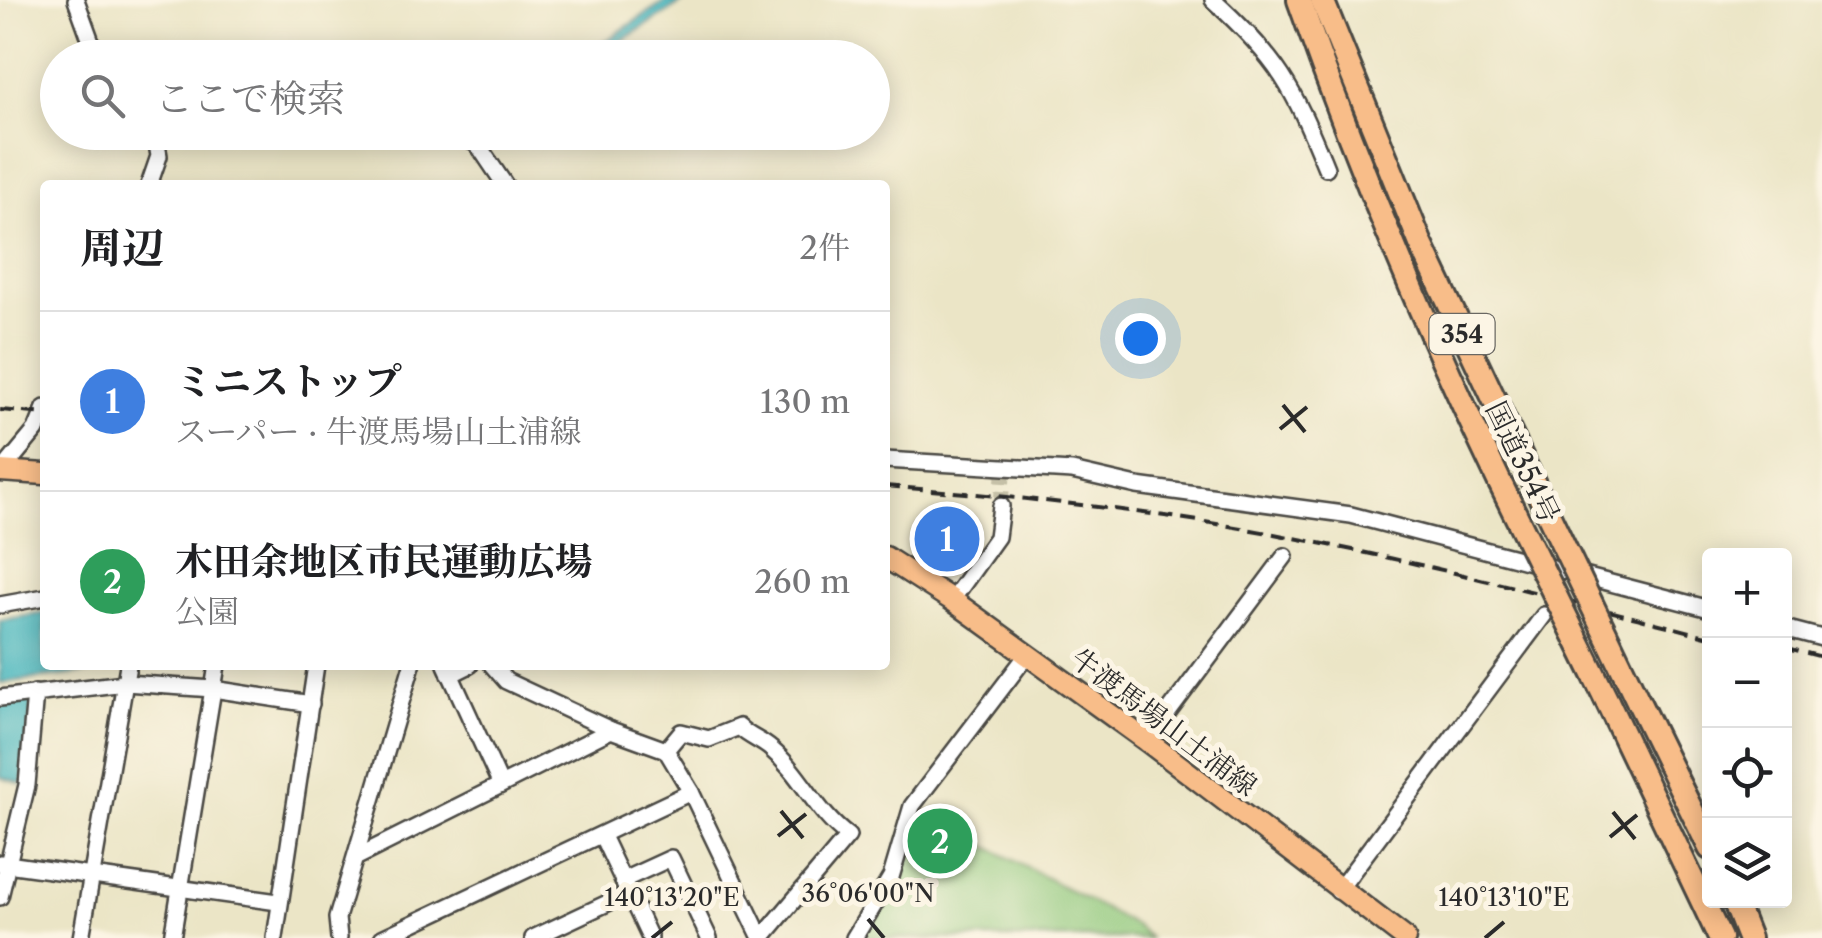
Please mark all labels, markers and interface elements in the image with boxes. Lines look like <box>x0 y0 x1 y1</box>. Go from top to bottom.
search box <box>40 40 890 150</box>
icon: search <box>75 68 130 123</box>
text: ここで検索 <box>155 75 345 122</box>
text: 周辺 <box>80 222 164 274</box>
text: 2件 <box>800 228 850 267</box>
your location <box>1115 313 1166 364</box>
road number: 354 <box>1430 314 1494 354</box>
text: ミニストップ <box>175 358 402 405</box>
text: 1 <box>105 382 120 421</box>
text: 130 m <box>760 382 850 421</box>
street label: 国道354号 <box>1479 396 1567 528</box>
text: スーパー · 牛渡馬場山土浦線 <box>175 412 582 451</box>
pin: 1 <box>914 502 980 576</box>
text: 木田余地区市民運動広場 <box>175 538 593 585</box>
map controls <box>1702 548 1792 908</box>
button: + <box>1702 548 1792 638</box>
text: 2 <box>103 562 122 601</box>
text: 260 m <box>754 562 850 601</box>
text: 公園 <box>175 592 239 631</box>
button: − <box>1702 638 1792 728</box>
street label: 牛渡馬場山土浦線 <box>1064 641 1264 803</box>
button: locate <box>1702 728 1792 818</box>
pin: 2 <box>908 804 972 878</box>
button: layers <box>1702 818 1792 908</box>
text: 36°06'00"N <box>801 878 935 909</box>
text: 140°13'20"E <box>604 882 740 913</box>
text: 140°13'10"E <box>1438 882 1570 913</box>

